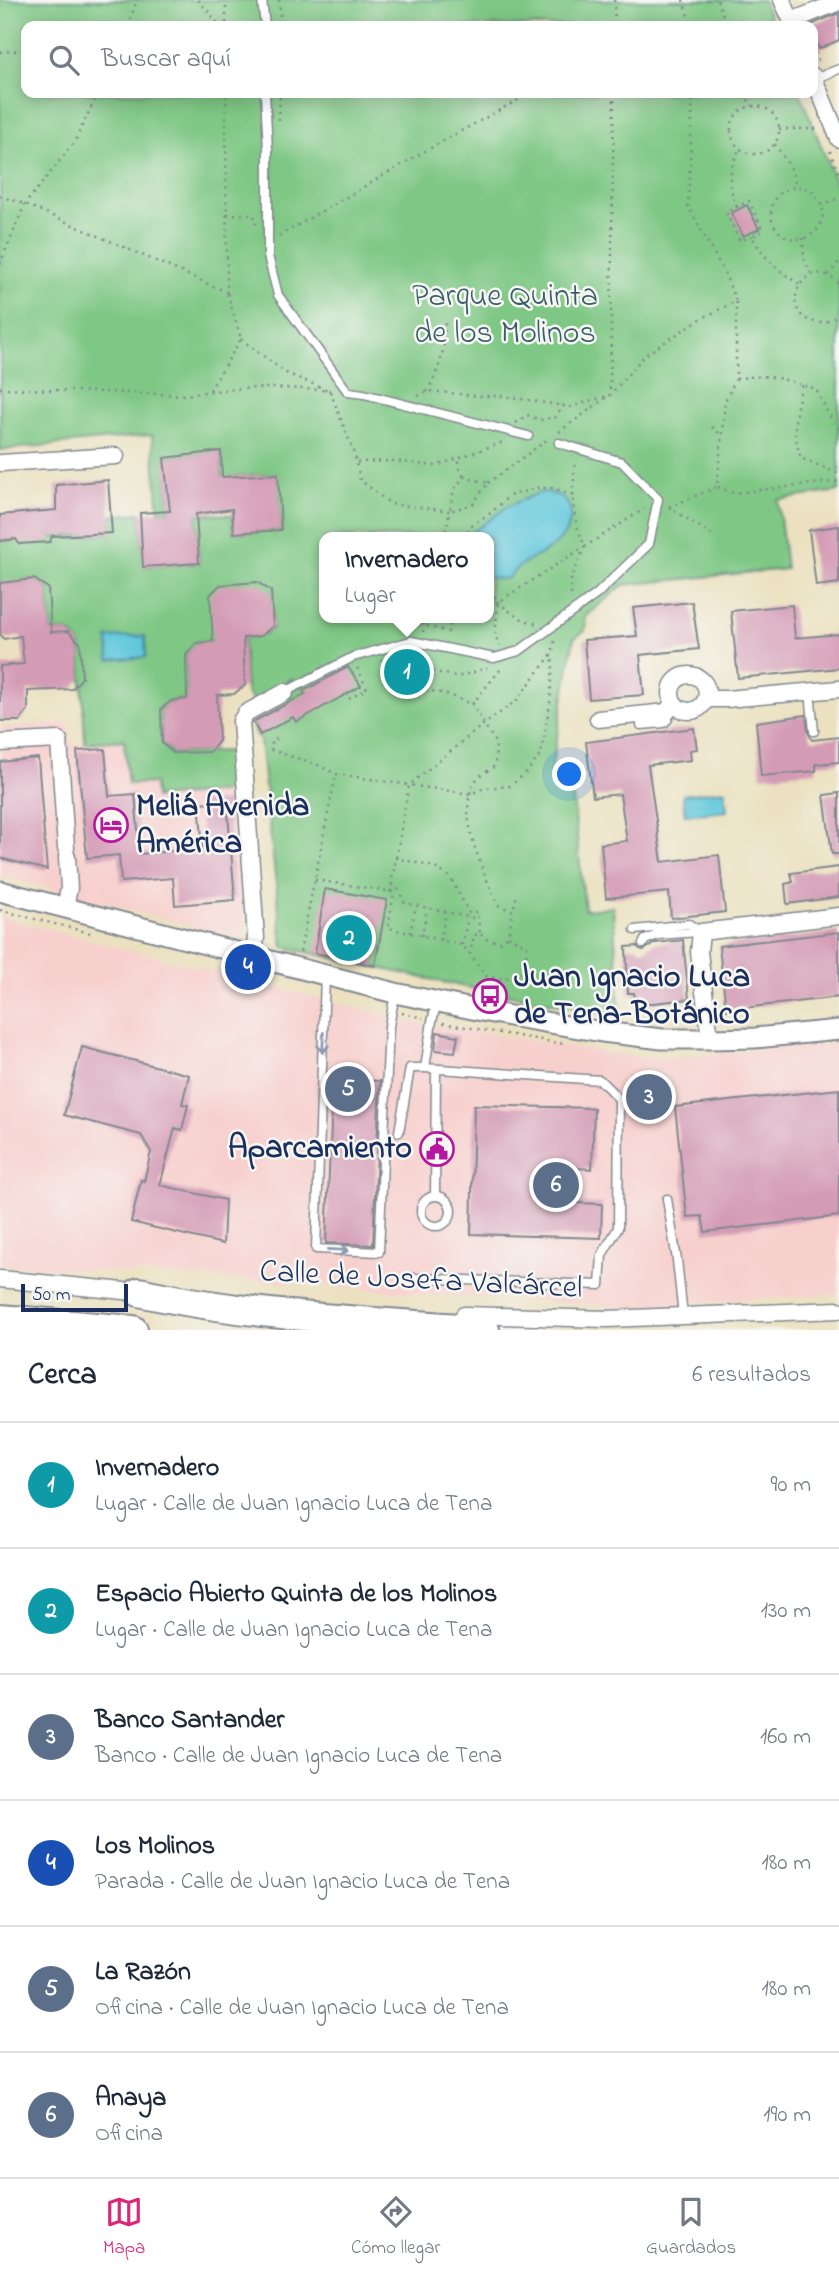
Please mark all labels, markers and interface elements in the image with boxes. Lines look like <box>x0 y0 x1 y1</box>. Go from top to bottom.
search box <box>21 21 818 98</box>
icon: search <box>45 41 83 79</box>
text: Buscar aquí <box>101 41 231 79</box>
park label: Parque Quinta de los Molinos <box>412 274 598 358</box>
popup <box>319 532 494 623</box>
text: Invernadero <box>344 542 469 580</box>
text: Lugar <box>344 580 396 613</box>
pin: 1 <box>384 646 430 698</box>
your location <box>552 757 586 791</box>
place label: Meliá Avenida América <box>136 784 309 868</box>
hotel icon: Meliá Avenida América <box>92 806 130 844</box>
pin: 2 <box>326 912 372 964</box>
pin: 4 <box>225 941 271 993</box>
place label: Juan Ignacio Luca de Tena-Botánico <box>514 955 750 1039</box>
bus stop icon: Juan Ignacio Luca de Tena-Botánico <box>471 977 509 1015</box>
one-way arrow <box>316 1031 329 1054</box>
pin: 5 <box>325 1063 371 1115</box>
pin: 3 <box>626 1071 672 1123</box>
place label: Aparcamiento <box>228 1126 412 1173</box>
public building icon: Aparcamiento <box>418 1130 456 1168</box>
pin: 6 <box>533 1159 579 1211</box>
one-way arrow <box>326 1243 349 1256</box>
street label: Calle de Josefa Valcárcel <box>258 1249 584 1313</box>
scale bar <box>21 1281 128 1313</box>
text: 50 m <box>32 1282 71 1309</box>
text: Cerca <box>28 1354 97 1398</box>
text: 6 resultados <box>692 1359 811 1392</box>
text: Invernadero <box>95 1450 219 1488</box>
text: 1 <box>47 1469 55 1502</box>
text: 90 m <box>771 1469 811 1502</box>
text: Lugar · Calle de Juan Ignacio Luca de Tena <box>95 1488 492 1521</box>
text: Espacio Abierto Quinta de los Molinos <box>95 1576 497 1614</box>
text: 2 <box>45 1595 57 1628</box>
text: 130 m <box>761 1595 811 1628</box>
text: Lugar · Calle de Juan Ignacio Luca de Tena <box>95 1614 492 1647</box>
text: Banco Santander <box>95 1702 284 1740</box>
text: 3 <box>46 1721 56 1754</box>
text: 160 m <box>760 1721 811 1754</box>
text: Banco · Calle de Juan Ignacio Luca de Tena <box>95 1740 502 1773</box>
text: Los Molinos <box>95 1828 215 1866</box>
text: 4 <box>46 1847 56 1880</box>
text: 180 m <box>762 1847 811 1880</box>
text: Parada · Calle de Juan Ignacio Luca de Tena <box>95 1866 510 1899</box>
text: La Razón <box>95 1954 191 1992</box>
text: 5 <box>44 1973 58 2006</box>
text: 180 m <box>762 1973 811 2006</box>
text: Oficina · Calle de Juan Ignacio Luca de Tena <box>95 1992 509 2025</box>
text: Anaya <box>95 2080 166 2118</box>
text: 6 <box>46 2099 56 2132</box>
text: 190 m <box>763 2099 811 2132</box>
text: Oficina <box>95 2118 163 2151</box>
tab: Mapa <box>103 2193 145 2262</box>
tab: Cómo llegar <box>351 2193 440 2262</box>
tab: Guardados <box>646 2193 736 2262</box>

